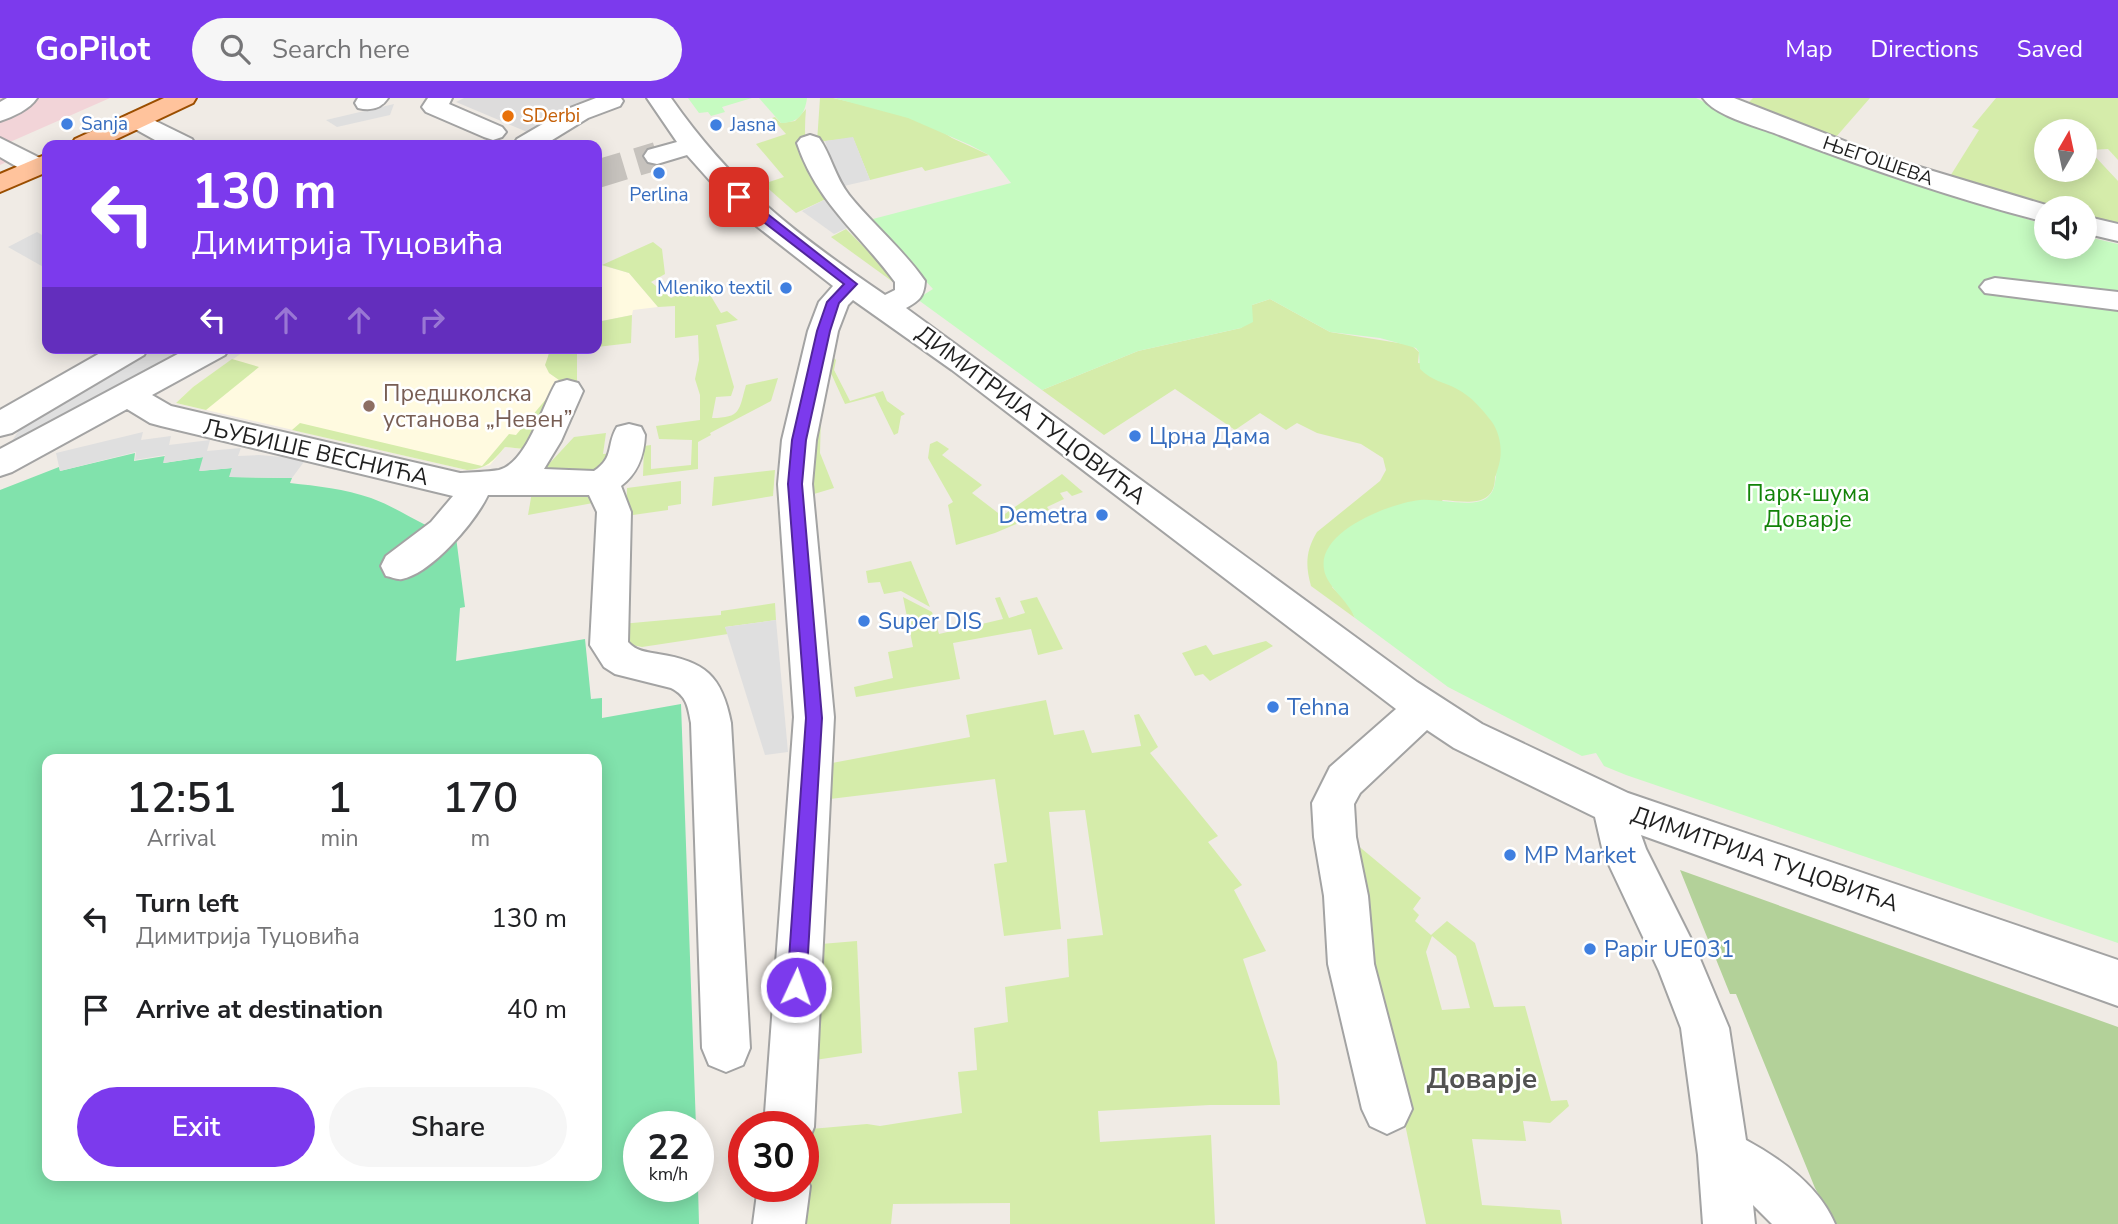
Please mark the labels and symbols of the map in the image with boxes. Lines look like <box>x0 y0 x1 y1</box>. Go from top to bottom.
place label: SDerbi <box>522 103 580 129</box>
marker: SDerbi <box>500 108 516 124</box>
place label: Sanja <box>81 111 128 137</box>
place label: Jasna <box>729 112 776 138</box>
marker: Sanja <box>59 116 75 132</box>
marker: Jasna <box>708 117 724 133</box>
north arrow <box>2034 119 2096 182</box>
street label: ЊЕГОШЕВА <box>1819 130 1937 192</box>
marker: Perlina <box>651 165 667 181</box>
pin <box>709 167 769 227</box>
place label: Perlina <box>629 182 689 208</box>
place label: Mleniko textil <box>657 275 772 301</box>
marker: Mleniko textil <box>778 280 794 296</box>
street label: ДИМИТРИЈА ТУЦОВИЋА <box>910 318 1153 512</box>
place label: Предшколска установа „Невен” <box>383 378 572 435</box>
marker: Предшколска установа „Невен” <box>361 398 377 414</box>
street label: ЉУБИШЕ ВЕСНИЋА <box>200 411 432 493</box>
place label: Црна Дама <box>1149 421 1271 452</box>
marker: Црна Дама <box>1127 428 1143 444</box>
park label: Парк-шума Доварје <box>1746 478 1870 535</box>
place label: Demetra <box>998 500 1088 531</box>
marker: Demetra <box>1094 507 1110 523</box>
place label: Super DIS <box>878 606 982 637</box>
marker: Super DIS <box>856 613 872 629</box>
place label: Tehna <box>1287 692 1350 723</box>
marker: Tehna <box>1265 699 1281 715</box>
street label: ДИМИТРИЈА ТУЦОВИЋА <box>1627 799 1903 919</box>
place label: MP Market <box>1524 840 1637 871</box>
marker: MP Market <box>1502 847 1518 863</box>
place label: Papir UE031 <box>1604 934 1735 965</box>
marker: Papir UE031 <box>1582 941 1598 957</box>
position arrow <box>759 950 833 1024</box>
district label: Доварје <box>1427 1060 1537 1098</box>
speed limit sign: 30 <box>728 1111 819 1202</box>

